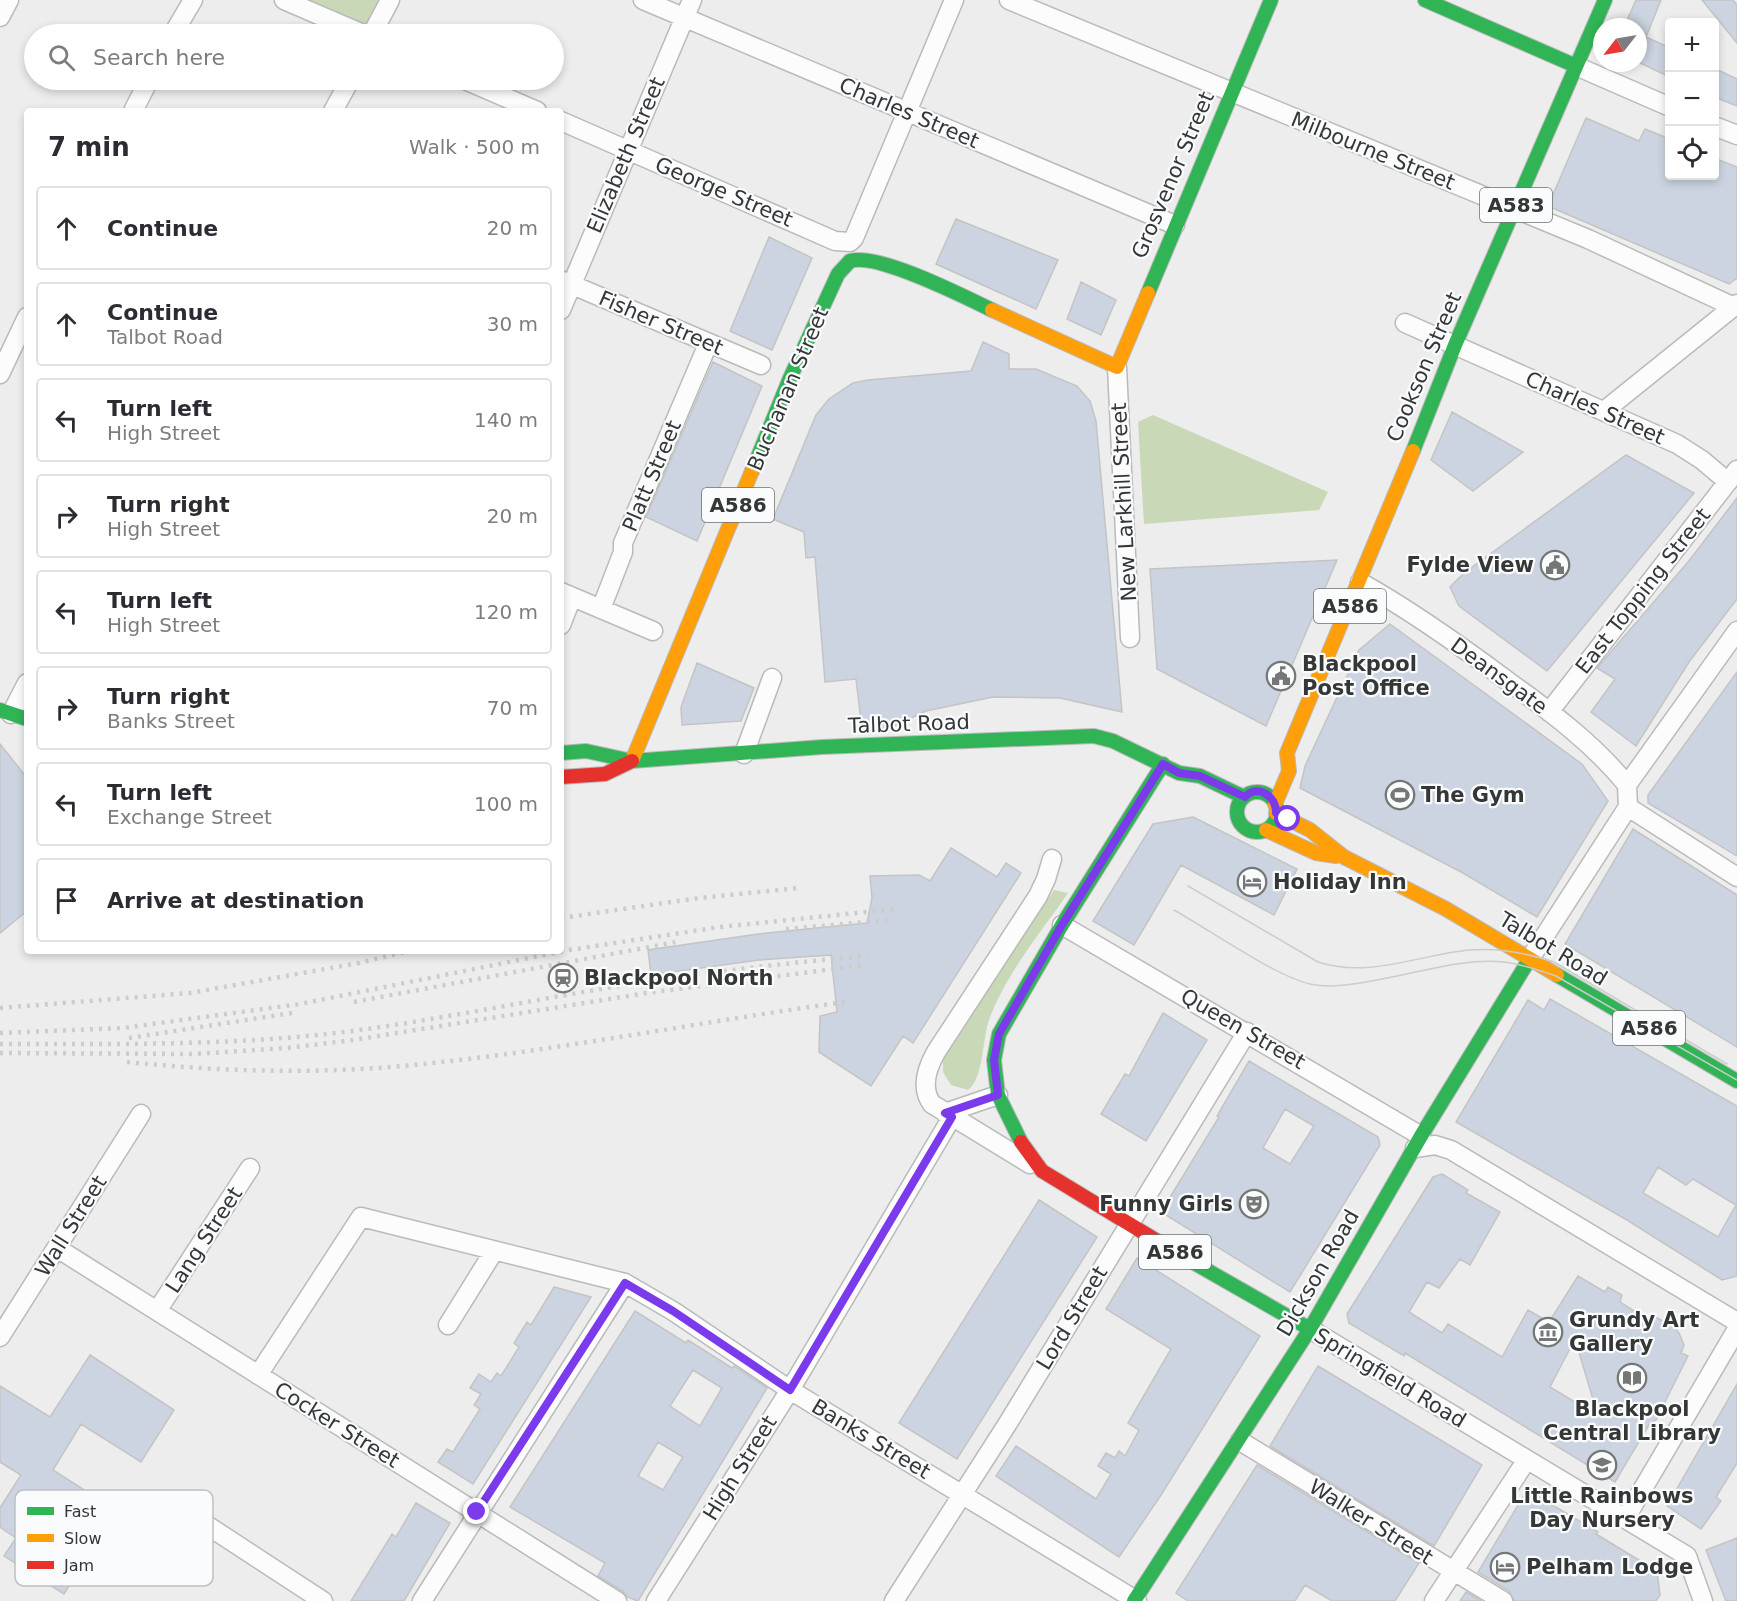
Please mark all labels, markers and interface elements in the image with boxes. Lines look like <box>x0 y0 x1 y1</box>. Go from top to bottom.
north arrow <box>1593 18 1647 72</box>
map controls <box>1665 18 1719 180</box>
button: + <box>1665 18 1719 72</box>
search box <box>24 24 564 90</box>
icon: search <box>45 41 78 74</box>
text: Search here <box>93 45 225 70</box>
button: − <box>1665 72 1719 126</box>
street label: Elizabeth Street <box>582 73 670 237</box>
street label: Charles Street <box>835 73 983 153</box>
street label: Grosvenor Street <box>1127 88 1219 262</box>
street label: Milbourne Street <box>1288 107 1458 195</box>
button: locate <box>1665 126 1719 180</box>
text: 7 min <box>48 132 130 162</box>
text: Walk · 500 m <box>409 135 540 159</box>
street label: George Street <box>652 152 796 232</box>
road number: A583 <box>1480 188 1552 222</box>
icon: ahead <box>50 212 83 245</box>
text: Continue <box>107 216 218 241</box>
text: 20 m <box>487 216 538 240</box>
street label: Fisher Street <box>595 286 727 360</box>
street label: Cookson Street <box>1382 289 1466 445</box>
text: Continue <box>107 300 218 325</box>
street label: Buchanan Street <box>743 304 833 474</box>
icon: ahead <box>50 308 83 341</box>
text: 30 m <box>487 312 538 336</box>
text: Talbot Road <box>107 325 223 349</box>
street label: Charles Street <box>1522 367 1668 449</box>
text: Turn left <box>107 396 212 421</box>
street label: New Larkhill Street <box>1107 402 1141 602</box>
icon: left <box>50 404 83 437</box>
text: 140 m <box>474 408 538 432</box>
street label: Platt Street <box>618 417 686 535</box>
text: High Street <box>107 421 220 445</box>
road number: A586 <box>702 488 774 522</box>
text: Turn right <box>107 492 230 517</box>
icon: right <box>50 500 83 533</box>
street label: East Topping Street <box>1571 503 1715 679</box>
text: 20 m <box>487 504 538 528</box>
text: High Street <box>107 517 220 541</box>
public building icon: Fylde View <box>1539 549 1571 581</box>
place label: Fylde View <box>1407 553 1534 577</box>
text: Turn left <box>107 588 212 613</box>
road number: A586 <box>1314 589 1386 623</box>
icon: left <box>50 596 83 629</box>
text: 120 m <box>474 600 538 624</box>
text: High Street <box>107 613 220 637</box>
street label: Deansgate <box>1446 633 1552 719</box>
place label: Blackpool Post Office <box>1302 652 1430 700</box>
public building icon: Blackpool Post Office <box>1265 660 1297 692</box>
text: Turn right <box>107 684 230 709</box>
icon: right <box>50 692 83 725</box>
text: 70 m <box>487 696 538 720</box>
text: Banks Street <box>107 709 235 733</box>
street label: Talbot Road <box>847 710 970 738</box>
sports icon: The Gym <box>1384 779 1416 811</box>
text: Turn left <box>107 780 212 805</box>
place label: The Gym <box>1421 783 1525 807</box>
icon: left <box>50 788 83 821</box>
text: 100 m <box>474 792 538 816</box>
text: Exchange Street <box>107 805 272 829</box>
route start <box>1274 805 1300 831</box>
hotel icon: Holiday Inn <box>1236 866 1268 898</box>
place label: Holiday Inn <box>1273 870 1407 894</box>
icon: arrive <box>50 884 83 917</box>
text: Arrive at destination <box>107 888 364 913</box>
street label: Talbot Road <box>1494 907 1611 991</box>
station icon: Blackpool North <box>547 962 579 994</box>
place label: Blackpool North <box>584 966 774 990</box>
street label: Queen Street <box>1177 984 1309 1074</box>
road number: A586 <box>1613 1011 1685 1045</box>
street label: Wall Street <box>30 1171 112 1281</box>
street label: Lang Street <box>161 1182 247 1298</box>
theatre icon: Funny Girls <box>1238 1188 1270 1220</box>
place label: Funny Girls <box>1099 1192 1233 1216</box>
street label: Dickson Road <box>1272 1205 1364 1341</box>
road number: A586 <box>1139 1235 1211 1269</box>
street label: Lord Street <box>1032 1262 1112 1374</box>
place label: Grundy Art Gallery <box>1569 1308 1699 1356</box>
museum icon: Grundy Art Gallery <box>1532 1316 1564 1348</box>
street label: Springfield Road <box>1310 1323 1470 1433</box>
library icon: Blackpool Central Library <box>1616 1362 1648 1394</box>
street label: Cocker Street <box>270 1377 404 1473</box>
street label: Banks Street <box>807 1394 935 1484</box>
place label: Blackpool Central Library <box>1543 1397 1721 1445</box>
street label: High Street <box>698 1411 782 1525</box>
school or university icon: Little Rainbows Day Nursery <box>1586 1449 1618 1481</box>
street label: Walker Street <box>1305 1474 1437 1570</box>
place label: Little Rainbows Day Nursery <box>1510 1484 1694 1532</box>
legend <box>15 1490 213 1586</box>
route end <box>463 1498 489 1524</box>
text: Fast <box>64 1502 96 1521</box>
text: Slow <box>64 1529 101 1548</box>
hotel icon: Pelham Lodge <box>1489 1551 1521 1583</box>
place label: Pelham Lodge <box>1526 1555 1693 1579</box>
text: Jam <box>63 1556 94 1575</box>

